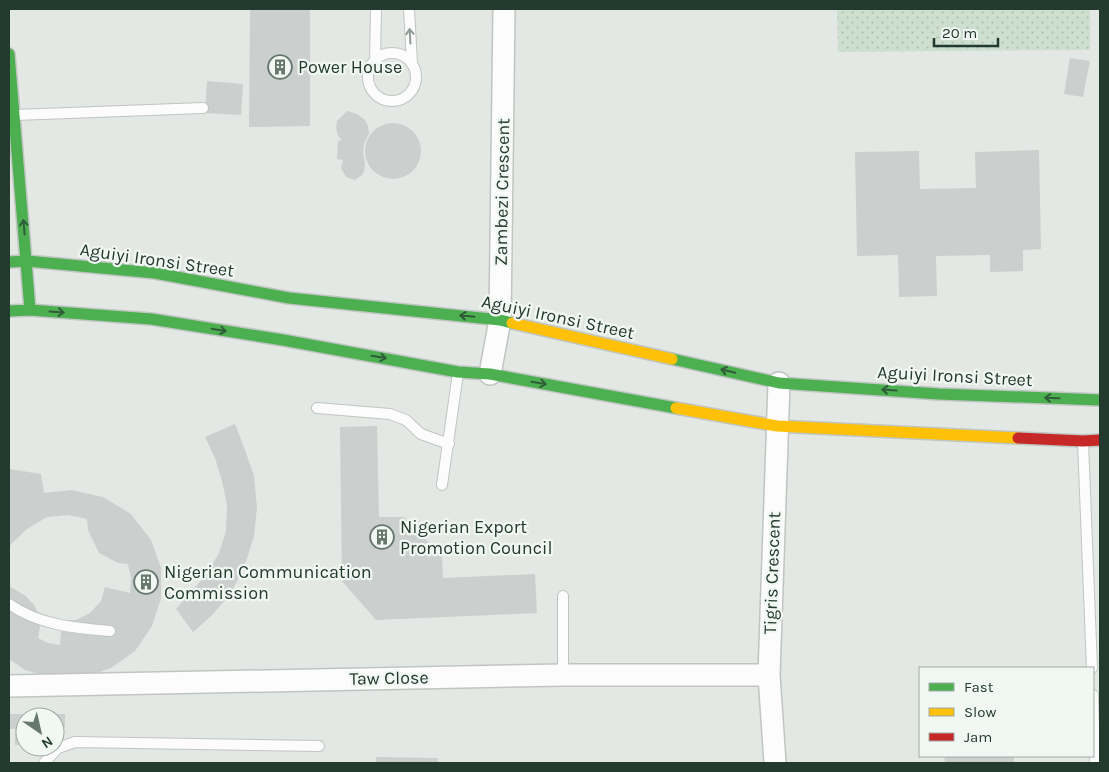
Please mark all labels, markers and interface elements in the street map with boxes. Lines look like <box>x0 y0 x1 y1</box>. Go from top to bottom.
scale bar <box>934 15 998 47</box>
text: 20 m <box>942 24 977 42</box>
one-way arrow <box>406 28 415 44</box>
building icon: Power House <box>267 54 293 80</box>
place label: Power House <box>298 56 402 78</box>
street label: Zambezi Crescent <box>490 118 514 266</box>
one-way arrow <box>19 219 28 235</box>
street label: Aguiyi Ironsi Street <box>78 238 236 282</box>
street label: Aguiyi Ironsi Street <box>480 290 637 344</box>
one-way arrow <box>49 308 65 317</box>
one-way arrow <box>459 311 475 321</box>
one-way arrow <box>210 325 226 335</box>
one-way arrow <box>371 353 387 363</box>
street label: Aguiyi Ironsi Street <box>877 361 1033 391</box>
one-way arrow <box>721 366 737 375</box>
one-way arrow <box>531 379 547 389</box>
one-way arrow <box>881 386 897 395</box>
one-way arrow <box>1044 393 1060 403</box>
street label: Tigris Crescent <box>759 511 785 635</box>
place label: Nigerian Export Promotion Council <box>400 516 552 559</box>
building icon: Nigerian Export Promotion Council <box>369 524 395 550</box>
place label: Nigerian Communication Commission <box>164 561 372 604</box>
building icon: Nigerian Communication Commission <box>133 569 159 595</box>
street label: Taw Close <box>349 666 429 690</box>
legend <box>919 667 1094 757</box>
text: Fast <box>964 678 994 696</box>
text: Slow <box>964 703 996 721</box>
north arrow <box>15 707 65 757</box>
text: Jam <box>964 728 992 746</box>
text: N <box>38 733 56 752</box>

